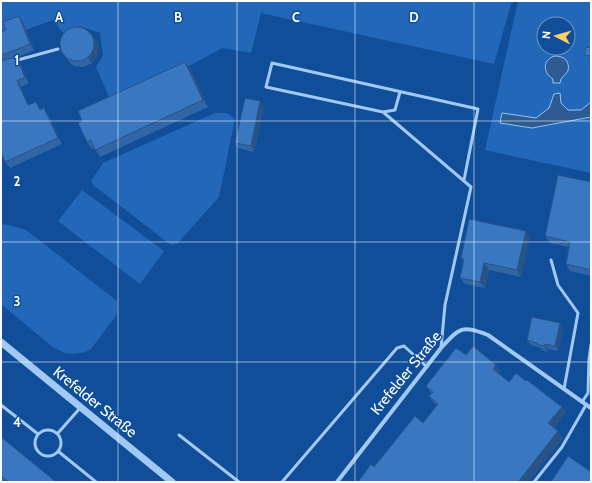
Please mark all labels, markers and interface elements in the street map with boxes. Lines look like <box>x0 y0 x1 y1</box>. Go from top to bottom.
text: A <box>55 9 64 25</box>
text: B <box>174 9 182 25</box>
text: C <box>292 9 300 25</box>
text: D <box>409 9 419 25</box>
north arrow <box>536 16 576 56</box>
text: N <box>539 30 553 40</box>
text: 1 <box>15 52 19 68</box>
text: 2 <box>14 173 21 189</box>
text: 3 <box>13 293 21 309</box>
street label: Krefelder Straße <box>367 327 445 418</box>
street label: Krefelder Straße <box>50 363 141 441</box>
text: 4 <box>13 414 21 430</box>

